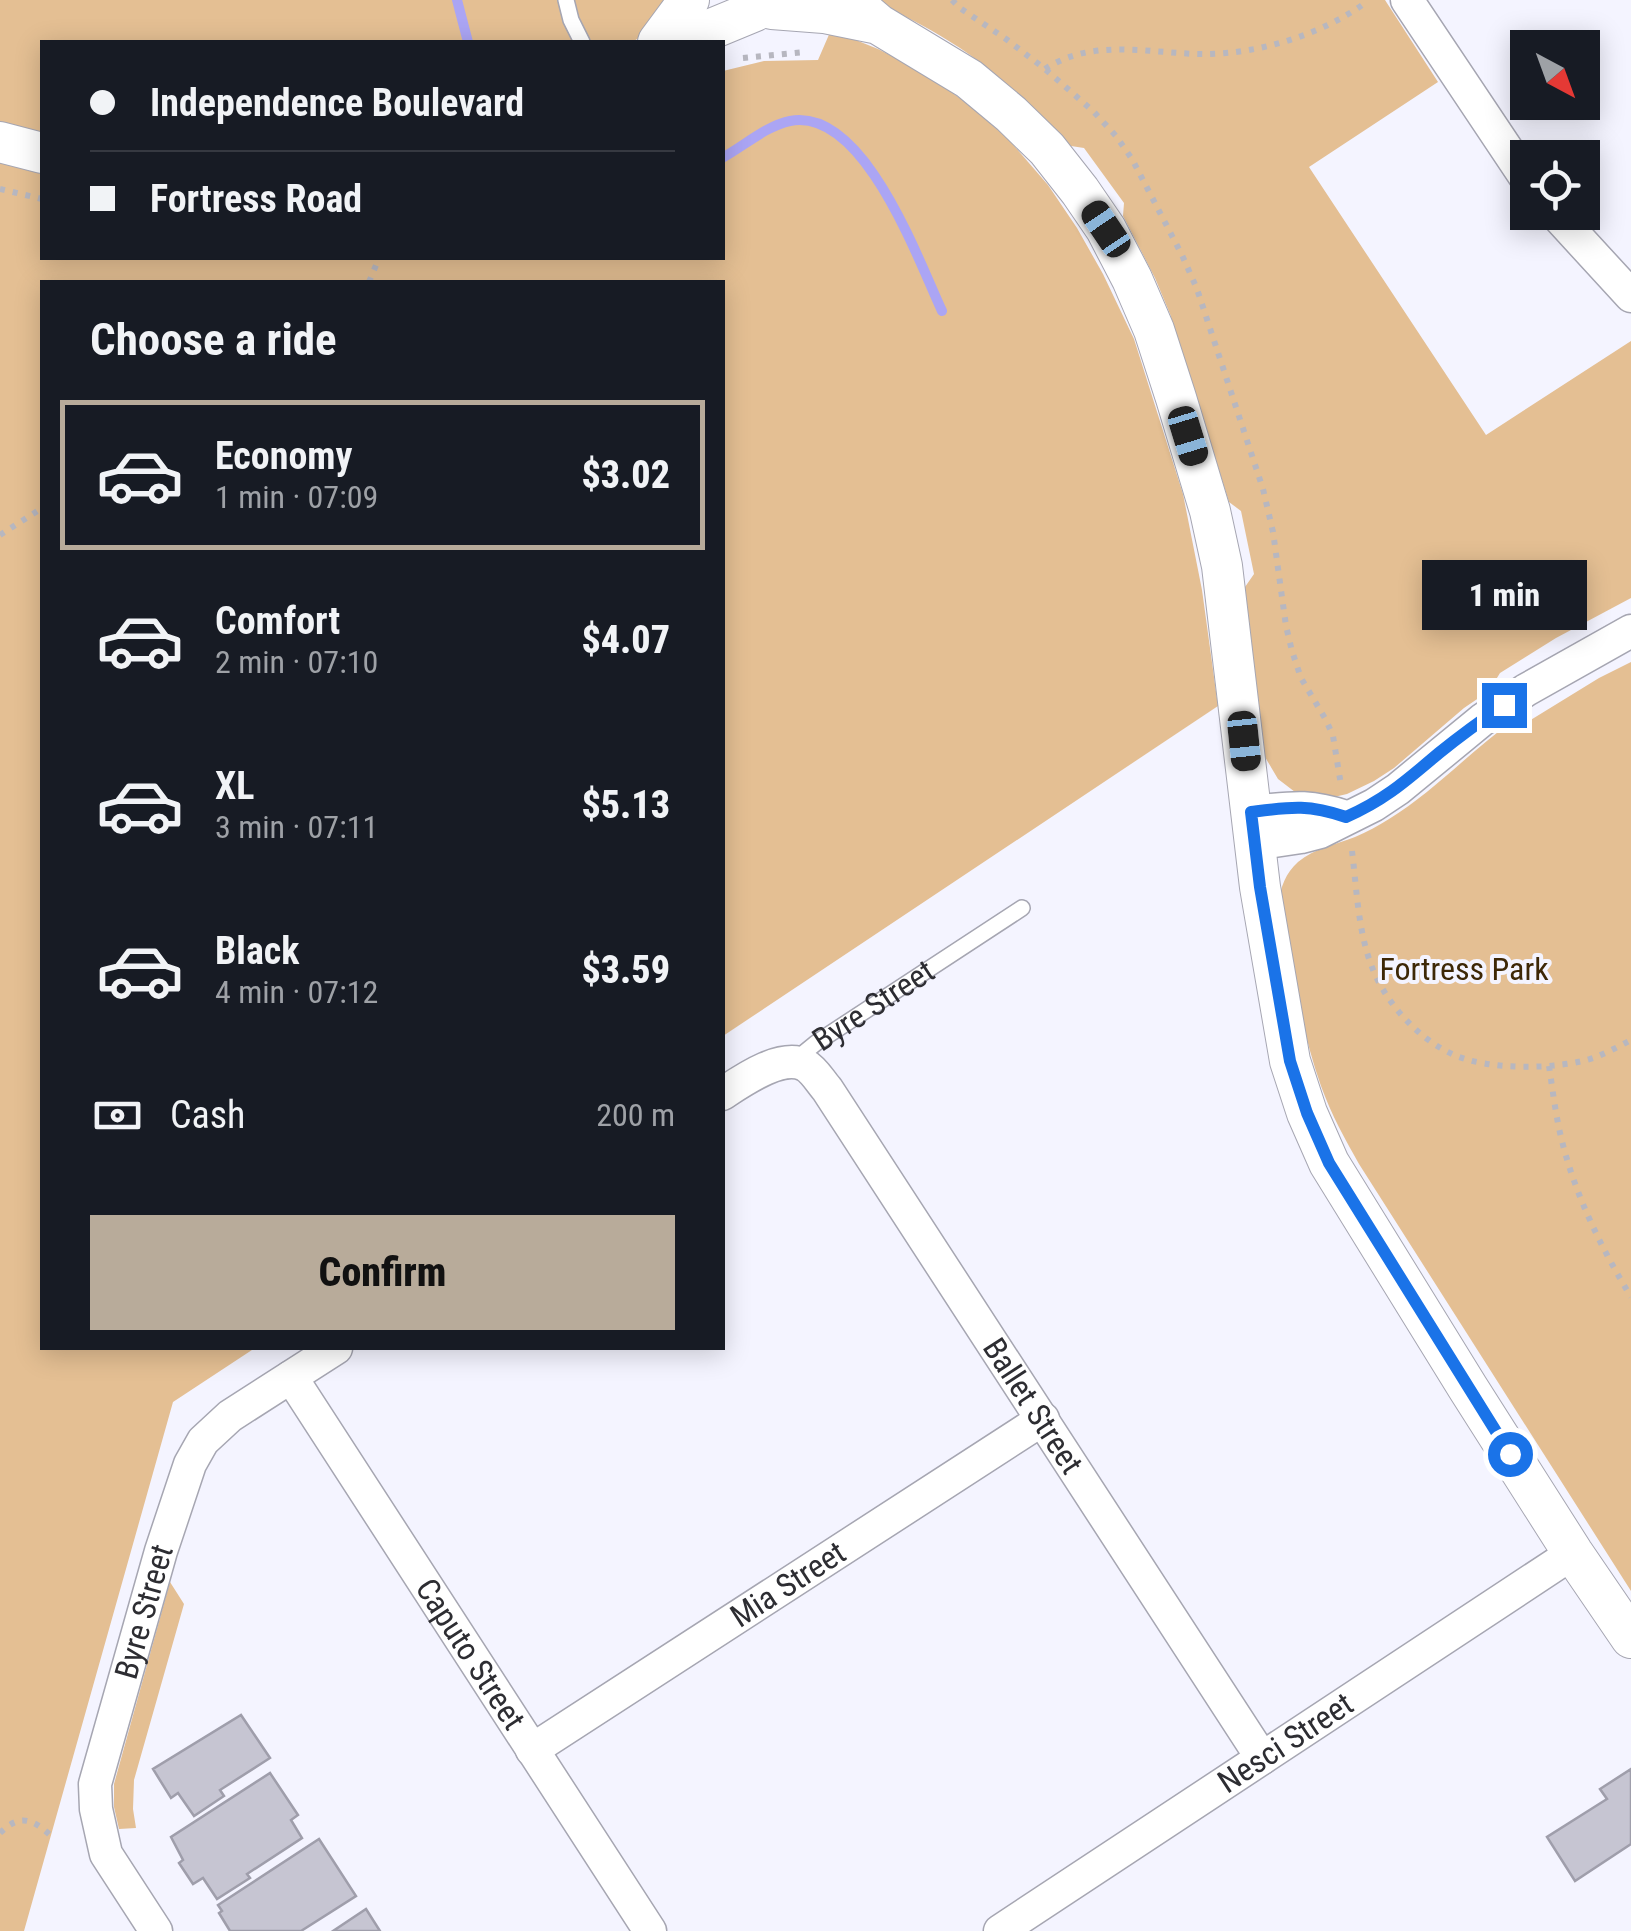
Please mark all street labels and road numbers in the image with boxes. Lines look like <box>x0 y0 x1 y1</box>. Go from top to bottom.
street label: Byre Street <box>805 952 941 1059</box>
street label: Ballet Street <box>975 1331 1091 1481</box>
street label: Mia Street <box>723 1533 853 1635</box>
street label: Byre Street <box>107 1540 181 1683</box>
street label: Caputo Street <box>408 1571 533 1737</box>
street label: Nesci Street <box>1211 1684 1360 1801</box>

